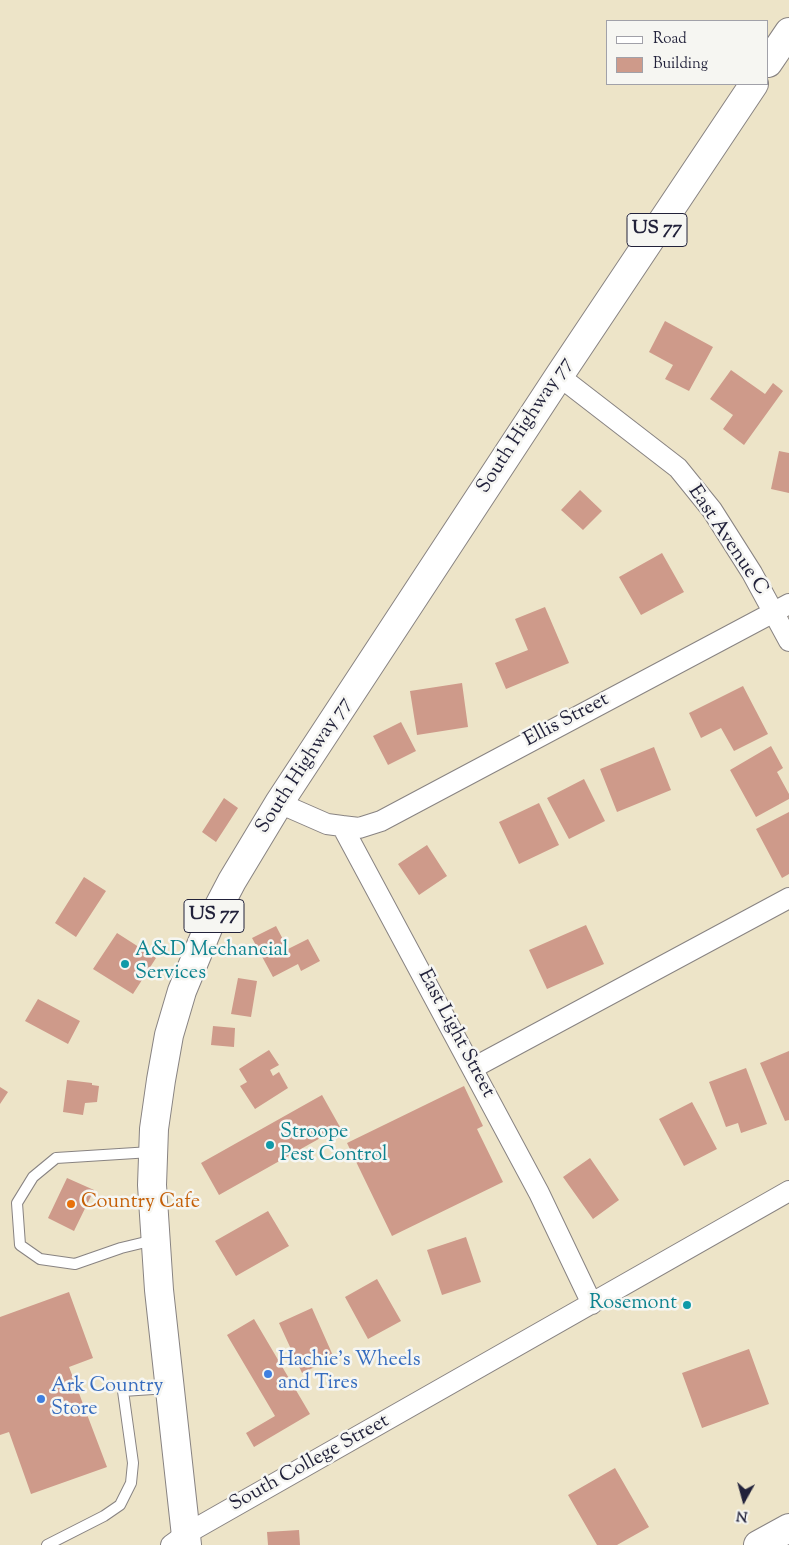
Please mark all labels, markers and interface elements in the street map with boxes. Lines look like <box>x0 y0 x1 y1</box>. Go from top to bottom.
legend <box>606 20 769 85</box>
text: Road <box>653 29 687 50</box>
text: Building <box>653 54 708 75</box>
road number: US 77 <box>627 214 687 246</box>
street label: South Highway 77 <box>473 353 579 499</box>
street label: East Avenue C <box>681 481 773 601</box>
street label: Ellis Street <box>520 689 614 753</box>
street label: South Highway 77 <box>252 693 358 839</box>
road number: US 77 <box>184 899 244 932</box>
place label: A&D Mechancial Services <box>135 940 288 987</box>
marker: A&D Mechancial Services <box>119 958 131 970</box>
street label: East Light Street <box>411 966 499 1102</box>
place label: Stroope Pest Control <box>280 1122 388 1169</box>
marker: Stroope Pest Control <box>264 1139 276 1151</box>
place label: Country Cafe <box>81 1192 200 1216</box>
marker: Country Cafe <box>65 1198 77 1210</box>
place label: Rosemont <box>589 1293 677 1317</box>
marker: Rosemont <box>681 1299 693 1311</box>
place label: Hachie's Wheels and Tires <box>278 1350 421 1397</box>
marker: Hachie's Wheels and Tires <box>262 1368 274 1380</box>
place label: Ark Country Store <box>51 1376 163 1423</box>
marker: Ark Country Store <box>35 1393 47 1405</box>
street label: South College Street <box>226 1410 394 1518</box>
north arrow <box>719 1475 769 1525</box>
text: N <box>735 1504 749 1525</box>

